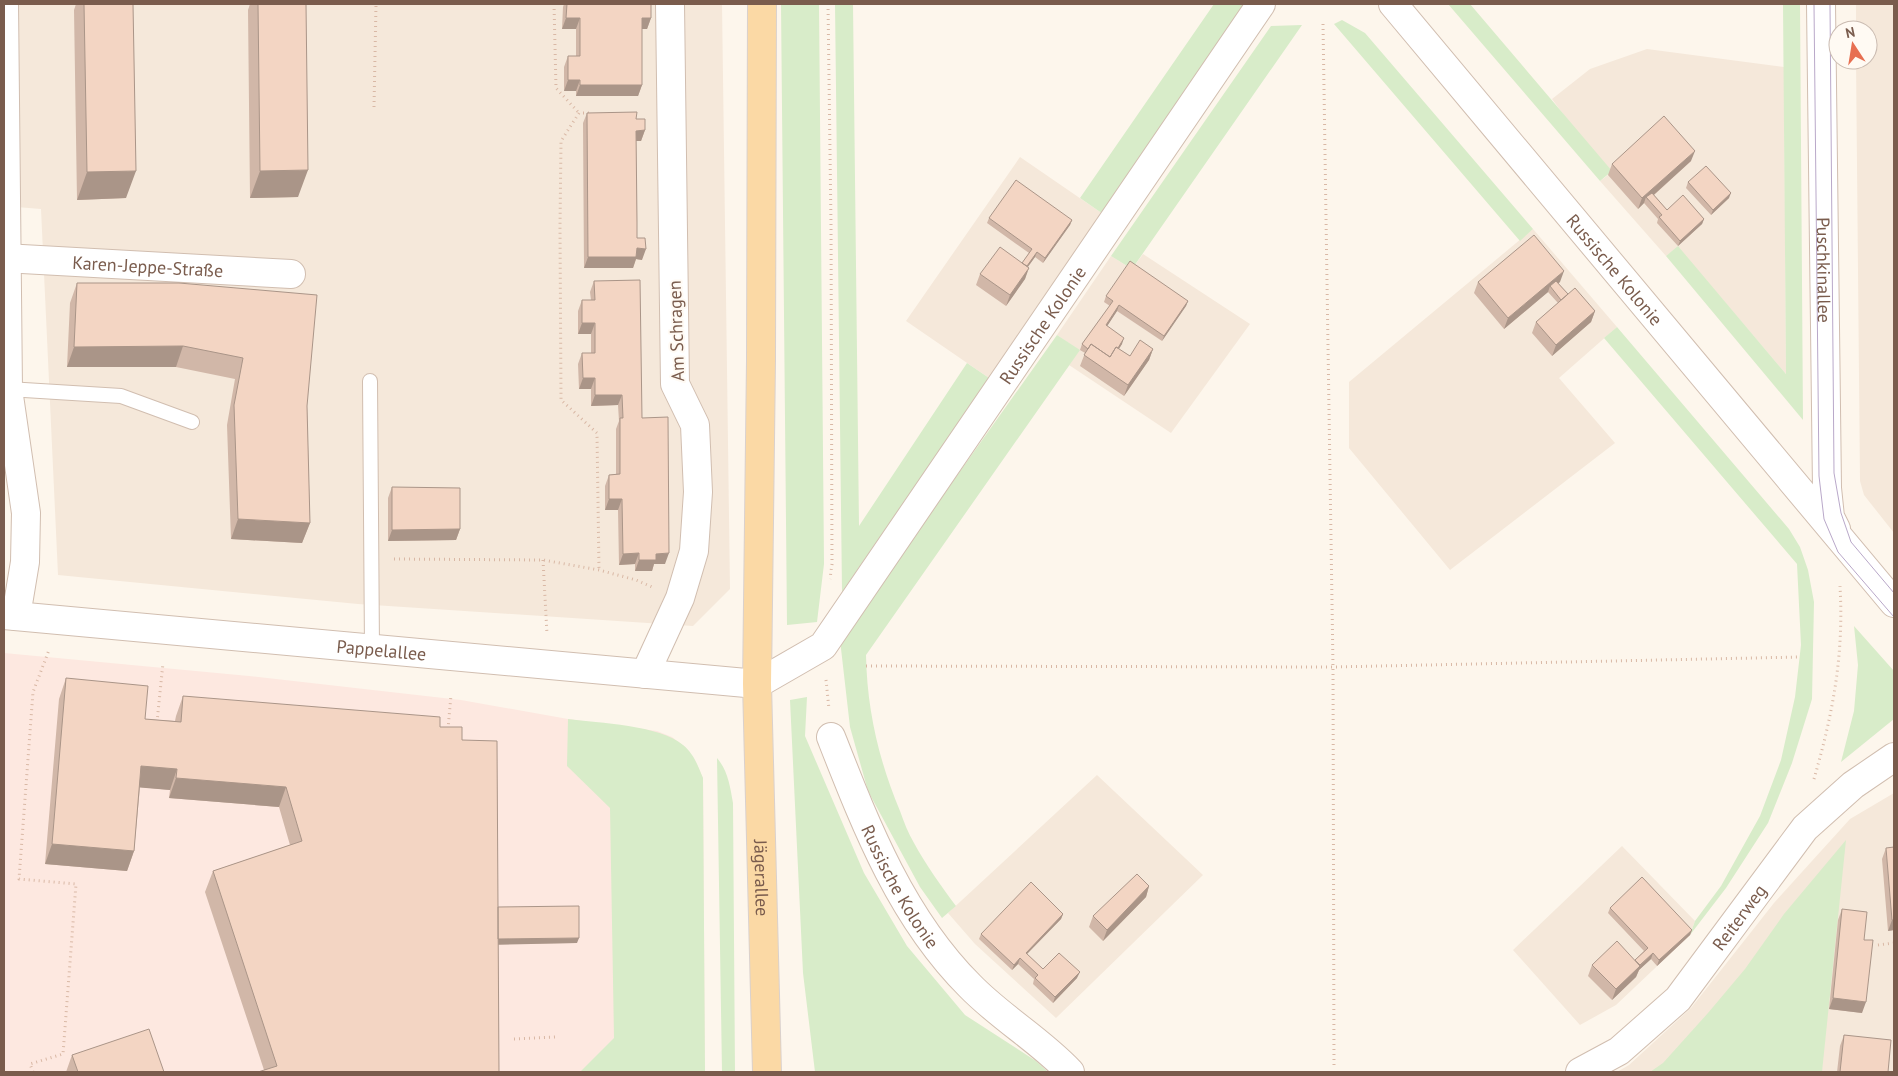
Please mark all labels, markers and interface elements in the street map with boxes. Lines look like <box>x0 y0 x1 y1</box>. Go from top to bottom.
north arrow <box>1828 20 1878 70</box>
text: N <box>1844 23 1857 42</box>
street label: Russische Kolonie <box>1562 209 1668 330</box>
street label: Puschkinallee <box>1812 217 1836 323</box>
street label: Karen-Jeppe-Straße <box>72 250 224 282</box>
street label: Russische Kolonie <box>994 261 1091 388</box>
street label: Am Schragen <box>663 280 689 382</box>
street label: Pappelallee <box>336 634 427 665</box>
street label: Russische Kolonie <box>857 821 944 953</box>
street label: Jägerallee <box>749 838 774 917</box>
street label: Reiterweg <box>1707 879 1771 955</box>

